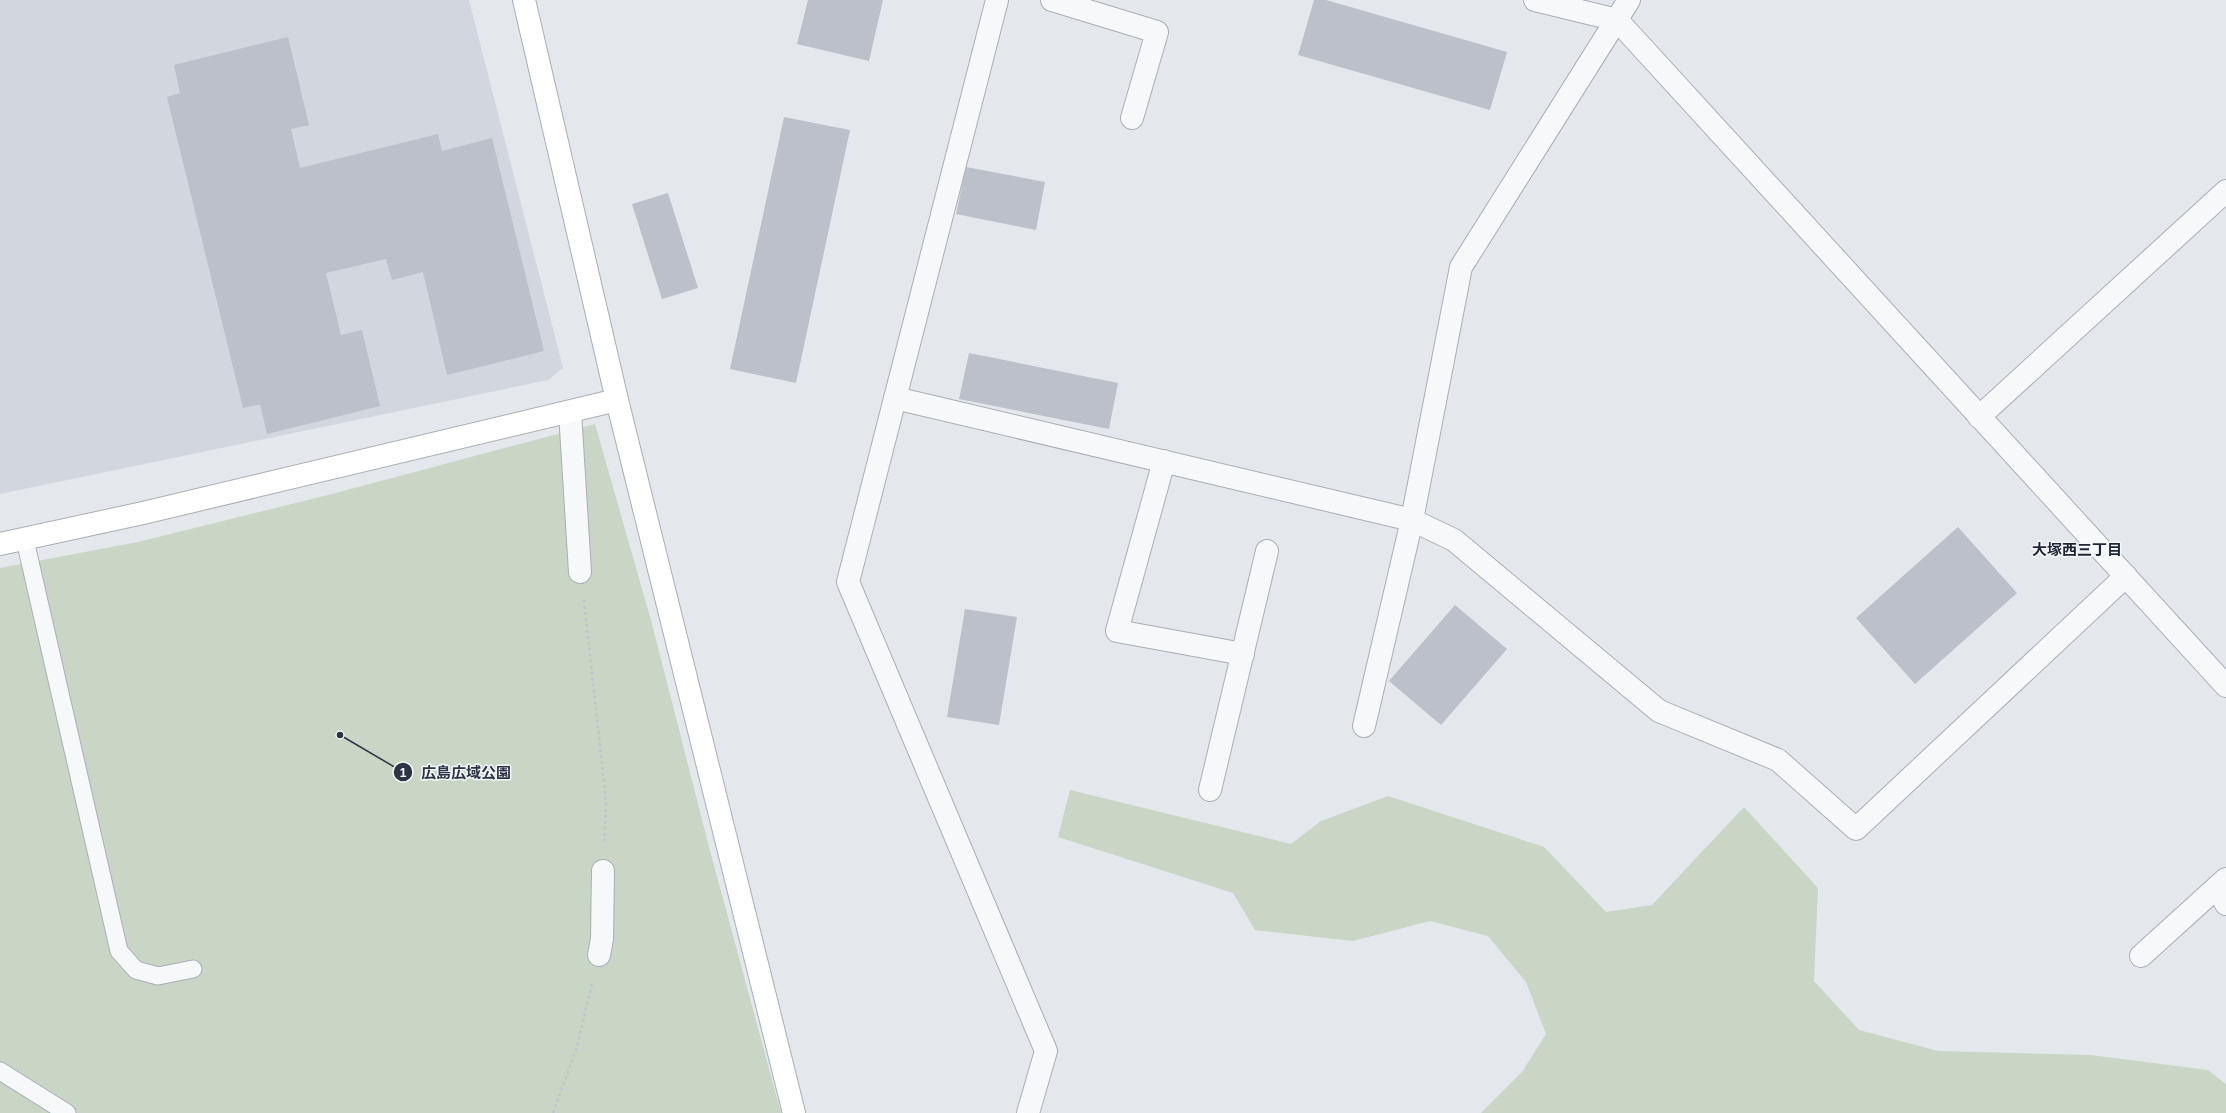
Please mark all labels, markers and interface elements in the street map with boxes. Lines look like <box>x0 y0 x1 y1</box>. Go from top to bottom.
district label: 大塚西三丁目 <box>2032 541 2122 558</box>
callout: 広島広域公園 <box>393 759 519 786</box>
text: 広島広域公園 <box>421 764 511 781</box>
text: 1 <box>400 766 407 780</box>

